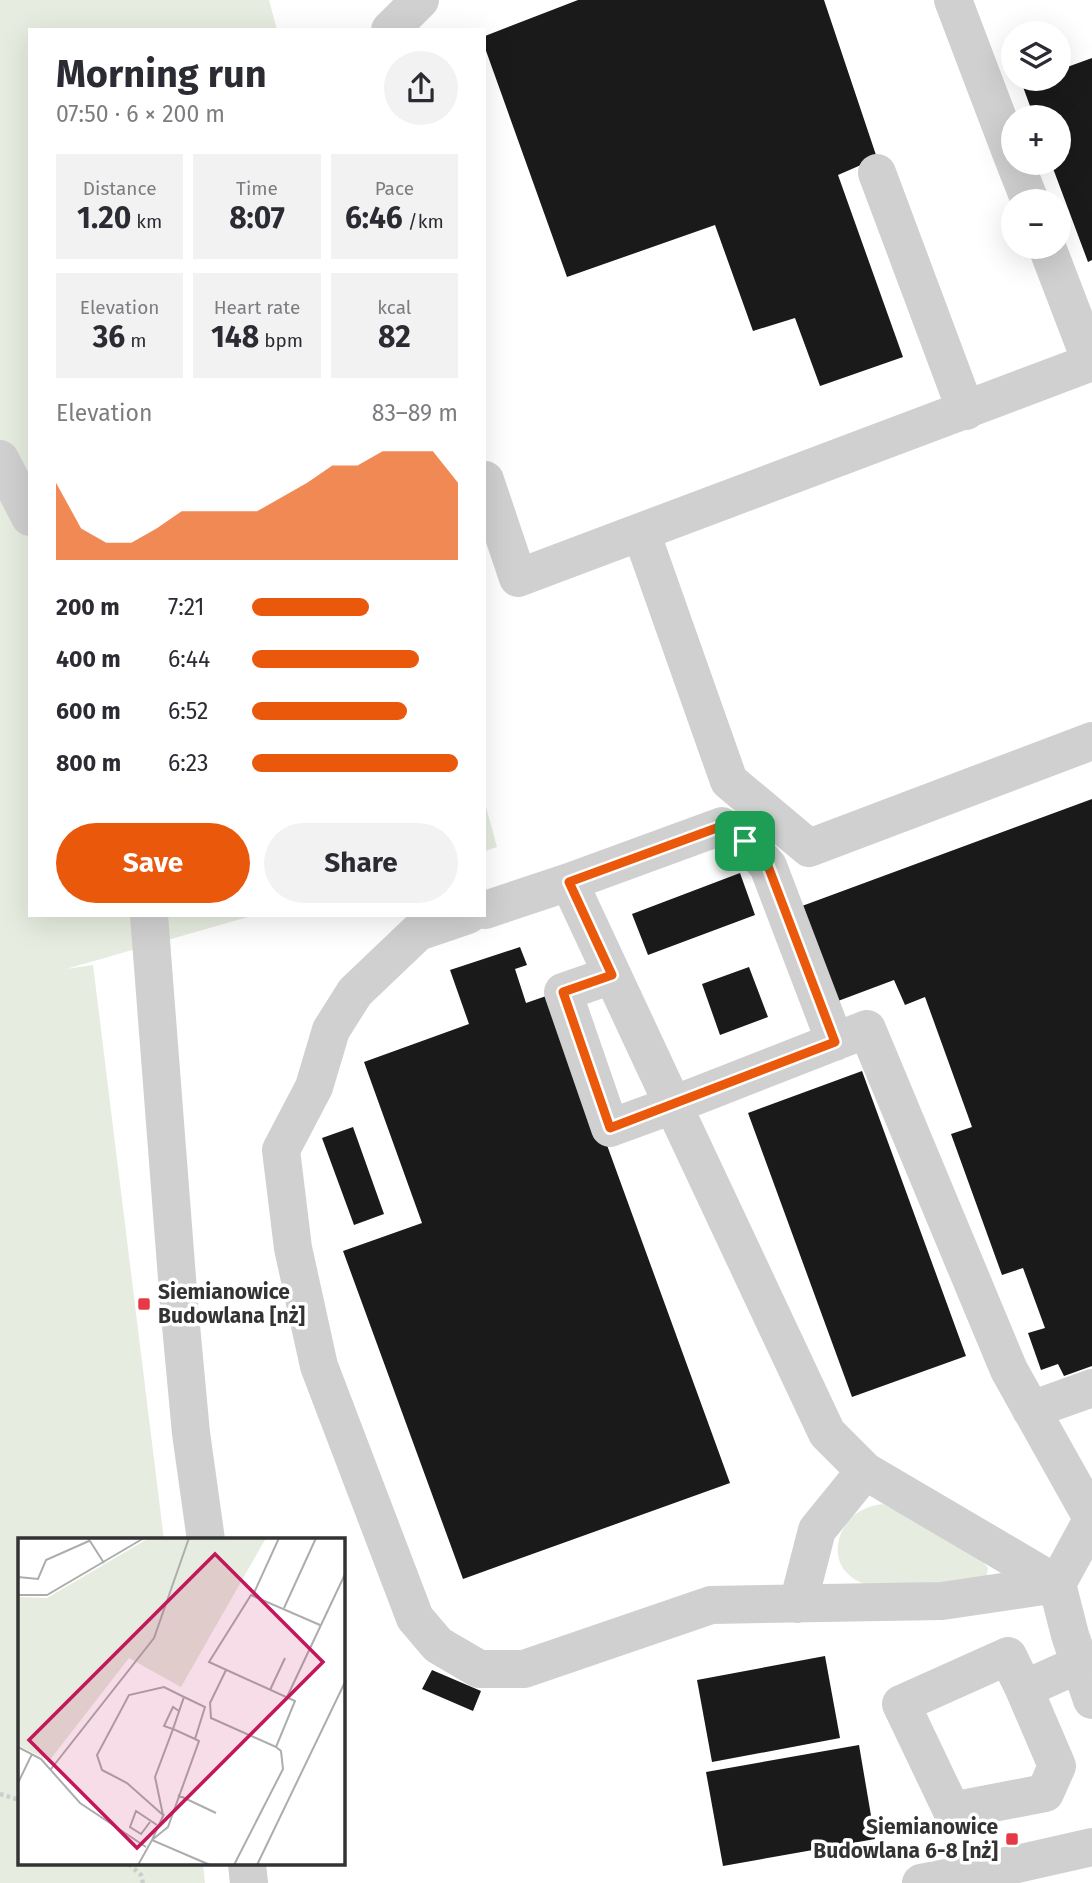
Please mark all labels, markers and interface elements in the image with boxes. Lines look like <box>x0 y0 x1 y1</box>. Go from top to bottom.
map controls <box>1001 21 1071 259</box>
button: layers <box>1001 21 1071 91</box>
text: Morning run <box>56 51 267 97</box>
button: share <box>384 51 458 125</box>
text: 07:50 · 6 × 200 m <box>56 100 225 128</box>
button: + <box>1001 105 1071 175</box>
text: Distance <box>83 177 157 200</box>
text: Time <box>236 177 278 200</box>
text: Pace <box>375 177 414 200</box>
button: − <box>1001 189 1071 259</box>
text: 1.20 <box>77 200 131 236</box>
text: 8:07 <box>229 200 285 236</box>
text: 6:46 <box>345 200 403 236</box>
text: km <box>131 210 162 233</box>
text: /km <box>403 210 444 233</box>
text: Elevation <box>80 296 159 319</box>
text: Heart rate <box>214 296 300 319</box>
text: kcal <box>377 296 411 319</box>
text: 36 <box>93 319 125 355</box>
text: 148 <box>211 319 259 355</box>
text: 82 <box>378 319 411 355</box>
text: m <box>125 329 147 352</box>
text: bpm <box>259 329 303 352</box>
text: Elevation <box>56 399 152 427</box>
text: 83–89 m <box>372 399 458 427</box>
text: 200 m <box>56 593 120 621</box>
text: 7:21 <box>168 593 205 621</box>
text: 400 m <box>56 645 121 673</box>
text: 6:44 <box>168 645 210 673</box>
text: 600 m <box>56 697 121 725</box>
text: 6:52 <box>168 697 209 725</box>
text: 800 m <box>56 749 121 777</box>
text: 6:23 <box>168 749 209 777</box>
pin <box>715 811 775 871</box>
icon: arrive <box>726 822 764 860</box>
button: Save <box>56 823 250 903</box>
button: Share <box>264 823 458 903</box>
place label: Siemianowice Budowlana [nż] <box>158 1279 305 1329</box>
marker: Siemianowice Budowlana [nż] <box>136 1296 152 1312</box>
inset map <box>18 1538 345 1866</box>
place label: Siemianowice Budowlana 6-8 [nż] <box>813 1814 998 1864</box>
marker: Siemianowice Budowlana 6-8 [nż] <box>1004 1831 1020 1847</box>

